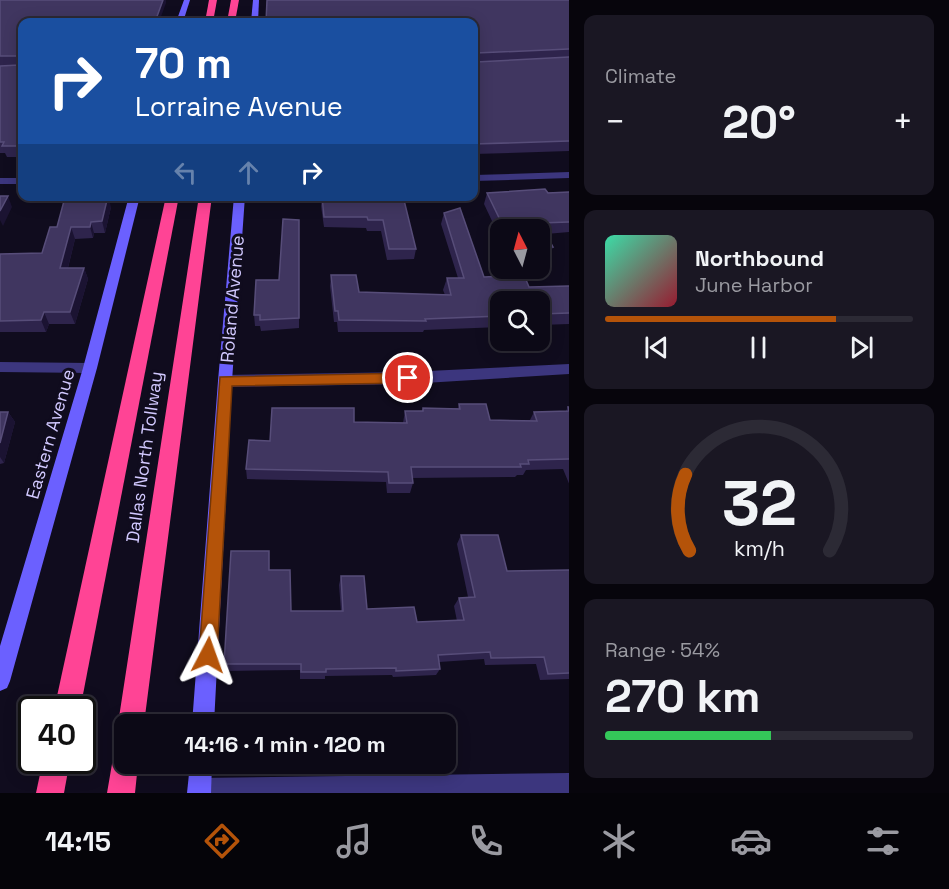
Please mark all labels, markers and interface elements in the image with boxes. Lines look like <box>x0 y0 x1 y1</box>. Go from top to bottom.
text: 70 m <box>135 37 232 90</box>
icon: right <box>36 42 114 120</box>
text: Climate <box>605 63 676 89</box>
text: Lorraine Avenue <box>135 89 343 124</box>
text: 20° <box>722 94 796 151</box>
text: − <box>605 101 625 143</box>
text: + <box>893 101 913 143</box>
icon: left <box>169 156 202 189</box>
icon: ahead <box>232 156 265 189</box>
icon: right <box>295 156 328 189</box>
north arrow <box>490 219 550 279</box>
map controls <box>490 219 550 351</box>
street label: Roland Avenue <box>215 234 249 364</box>
text: Northbound <box>695 244 824 272</box>
text: June Harbor <box>695 272 813 298</box>
button: search <box>490 291 550 351</box>
icon: previous <box>640 331 673 364</box>
icon: pause <box>742 331 775 364</box>
icon: next <box>845 331 878 364</box>
pin <box>382 352 433 403</box>
icon: arrive <box>391 361 424 394</box>
street label: Eastern Avenue <box>20 366 80 502</box>
street label: Dallas North Tollway <box>121 370 167 544</box>
text: 32 <box>721 464 796 543</box>
text: km/h <box>733 535 785 562</box>
position arrow <box>176 623 240 687</box>
text: Range · 54% <box>605 637 720 663</box>
text: 270 km <box>605 668 760 725</box>
speed limit sign: 40 <box>18 696 96 774</box>
text: 14:16 · 1 min · 120 m <box>184 730 386 758</box>
icon: directions <box>201 820 243 862</box>
icon: music <box>333 820 375 862</box>
icon: phone <box>465 820 507 862</box>
icon: climate <box>598 820 640 862</box>
icon: car <box>730 820 772 862</box>
icon: filters <box>862 820 904 862</box>
text: 14:15 <box>45 824 111 859</box>

